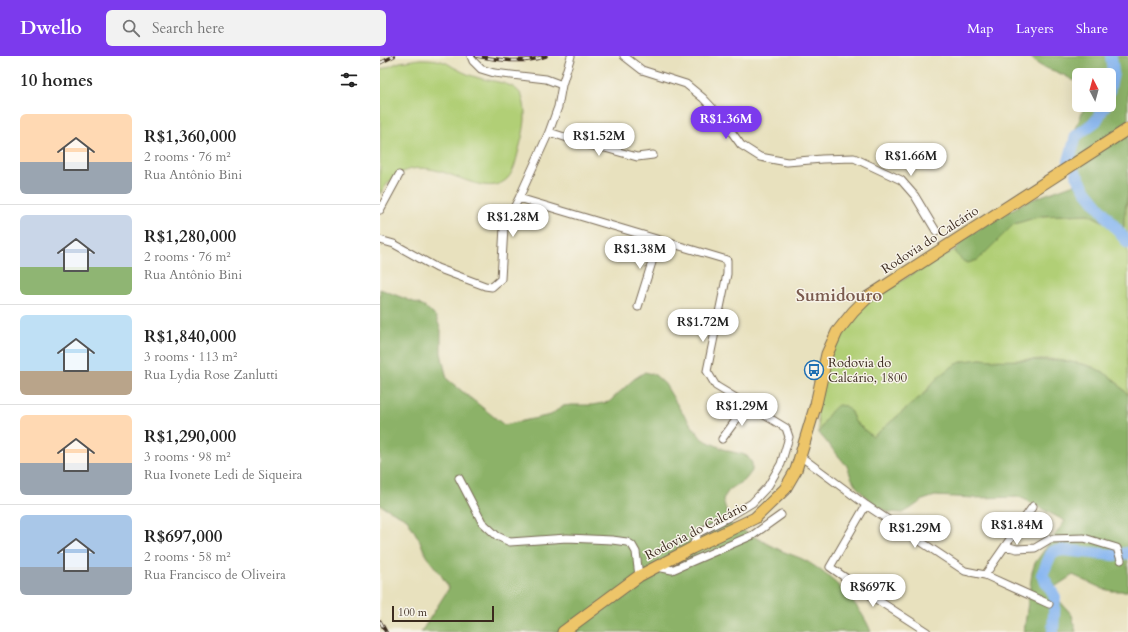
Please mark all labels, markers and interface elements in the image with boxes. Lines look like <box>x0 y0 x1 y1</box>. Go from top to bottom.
search box <box>106 10 386 46</box>
text: Dwello <box>20 15 82 41</box>
icon: search <box>120 17 142 39</box>
text: Search here <box>152 18 225 38</box>
text: Map <box>967 19 994 38</box>
text: Layers <box>1016 19 1054 38</box>
text: Share <box>1076 19 1108 38</box>
north arrow <box>1072 68 1116 112</box>
map controls <box>1072 68 1116 112</box>
text: 10 homes <box>20 69 93 92</box>
icon: filters <box>338 69 360 91</box>
pin: R$1.36M <box>689 106 763 140</box>
text: R$1.36M <box>700 110 752 128</box>
pin: R$1.52M <box>562 123 636 157</box>
text: R$1,360,000 <box>144 125 236 148</box>
text: R$1.52M <box>573 127 625 145</box>
icon: home <box>52 130 100 178</box>
pin: R$1.66M <box>874 143 948 177</box>
text: R$1.66M <box>885 147 937 165</box>
text: 2 rooms · 76 m² <box>144 148 231 166</box>
text: Rua Antônio Bini <box>144 166 242 184</box>
street label: Rodovia do Calcário <box>878 202 982 278</box>
pin: R$1.28M <box>476 204 550 238</box>
text: R$1.28M <box>487 208 539 226</box>
text: R$1,280,000 <box>144 225 236 248</box>
icon: home <box>52 231 100 279</box>
pin: R$1.38M <box>603 236 677 270</box>
text: R$1.38M <box>614 240 666 258</box>
text: 2 rooms · 76 m² <box>144 248 231 266</box>
text: Rua Antônio Bini <box>144 266 242 284</box>
district label: Sumidouro <box>796 284 882 307</box>
pin: R$1.72M <box>666 309 740 343</box>
text: R$1.72M <box>677 313 729 331</box>
text: R$1,840,000 <box>144 325 236 348</box>
icon: home <box>52 331 100 379</box>
text: 3 rooms · 113 m² <box>144 348 237 366</box>
place label: Rodovia do Calcário, 1800 <box>828 354 908 387</box>
bus stop icon: Rodovia do Calcário, 1800 <box>803 359 825 381</box>
text: Rua Lydia Rose Zanlutti <box>144 366 278 384</box>
pin: R$1.29M <box>705 393 779 427</box>
text: R$1.29M <box>716 397 768 415</box>
text: R$1,290,000 <box>144 425 236 448</box>
icon: home <box>52 431 100 479</box>
text: 3 rooms · 98 m² <box>144 448 231 466</box>
text: Rua Ivonete Ledi de Siqueira <box>144 466 302 484</box>
street label: Rodovia do Calcário <box>642 497 750 565</box>
pin: R$1.84M <box>980 512 1054 546</box>
pin: R$1.29M <box>878 515 952 549</box>
text: R$1.84M <box>991 516 1043 534</box>
text: R$1.29M <box>889 519 941 537</box>
text: R$697,000 <box>144 525 222 548</box>
icon: home <box>52 531 100 579</box>
text: 2 rooms · 58 m² <box>144 548 231 566</box>
text: Rua Francisco de Oliveira <box>144 566 286 584</box>
pin: R$697K <box>840 574 906 608</box>
text: R$697K <box>850 578 896 596</box>
scale bar <box>392 604 494 623</box>
text: 100 m <box>398 605 427 620</box>

